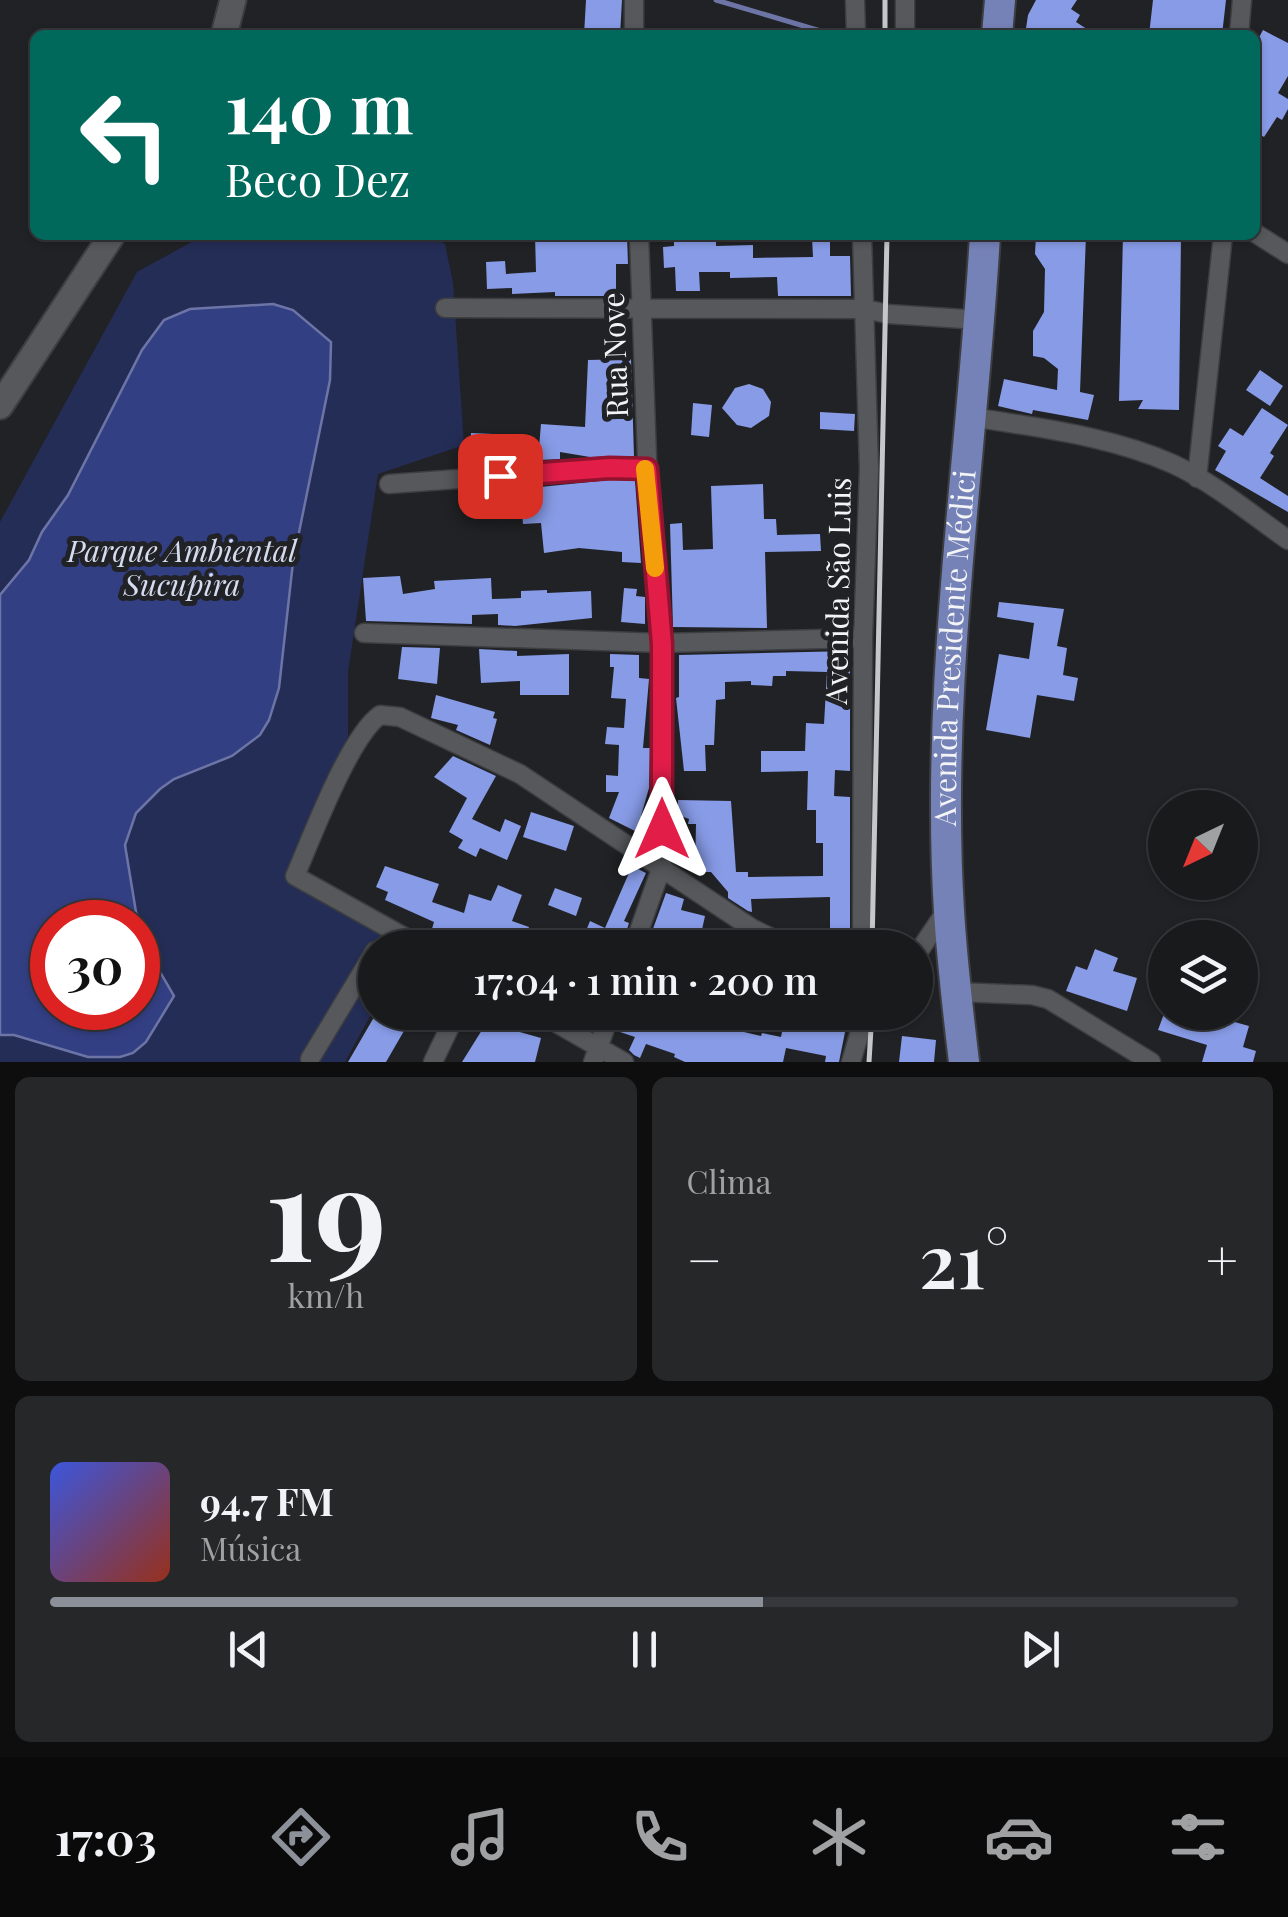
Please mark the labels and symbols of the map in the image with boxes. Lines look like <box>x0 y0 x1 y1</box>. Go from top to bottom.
street label: Rua Nove <box>592 292 636 418</box>
pin <box>458 434 543 519</box>
street label: Avenida Presidente Médici <box>924 468 984 827</box>
street label: Avenida São Luis <box>815 477 859 706</box>
park label: Parque Ambiental Sucupira <box>66 530 298 604</box>
position arrow <box>610 777 714 881</box>
north arrow <box>1148 790 1258 900</box>
speed limit sign: 30 <box>30 900 160 1030</box>

